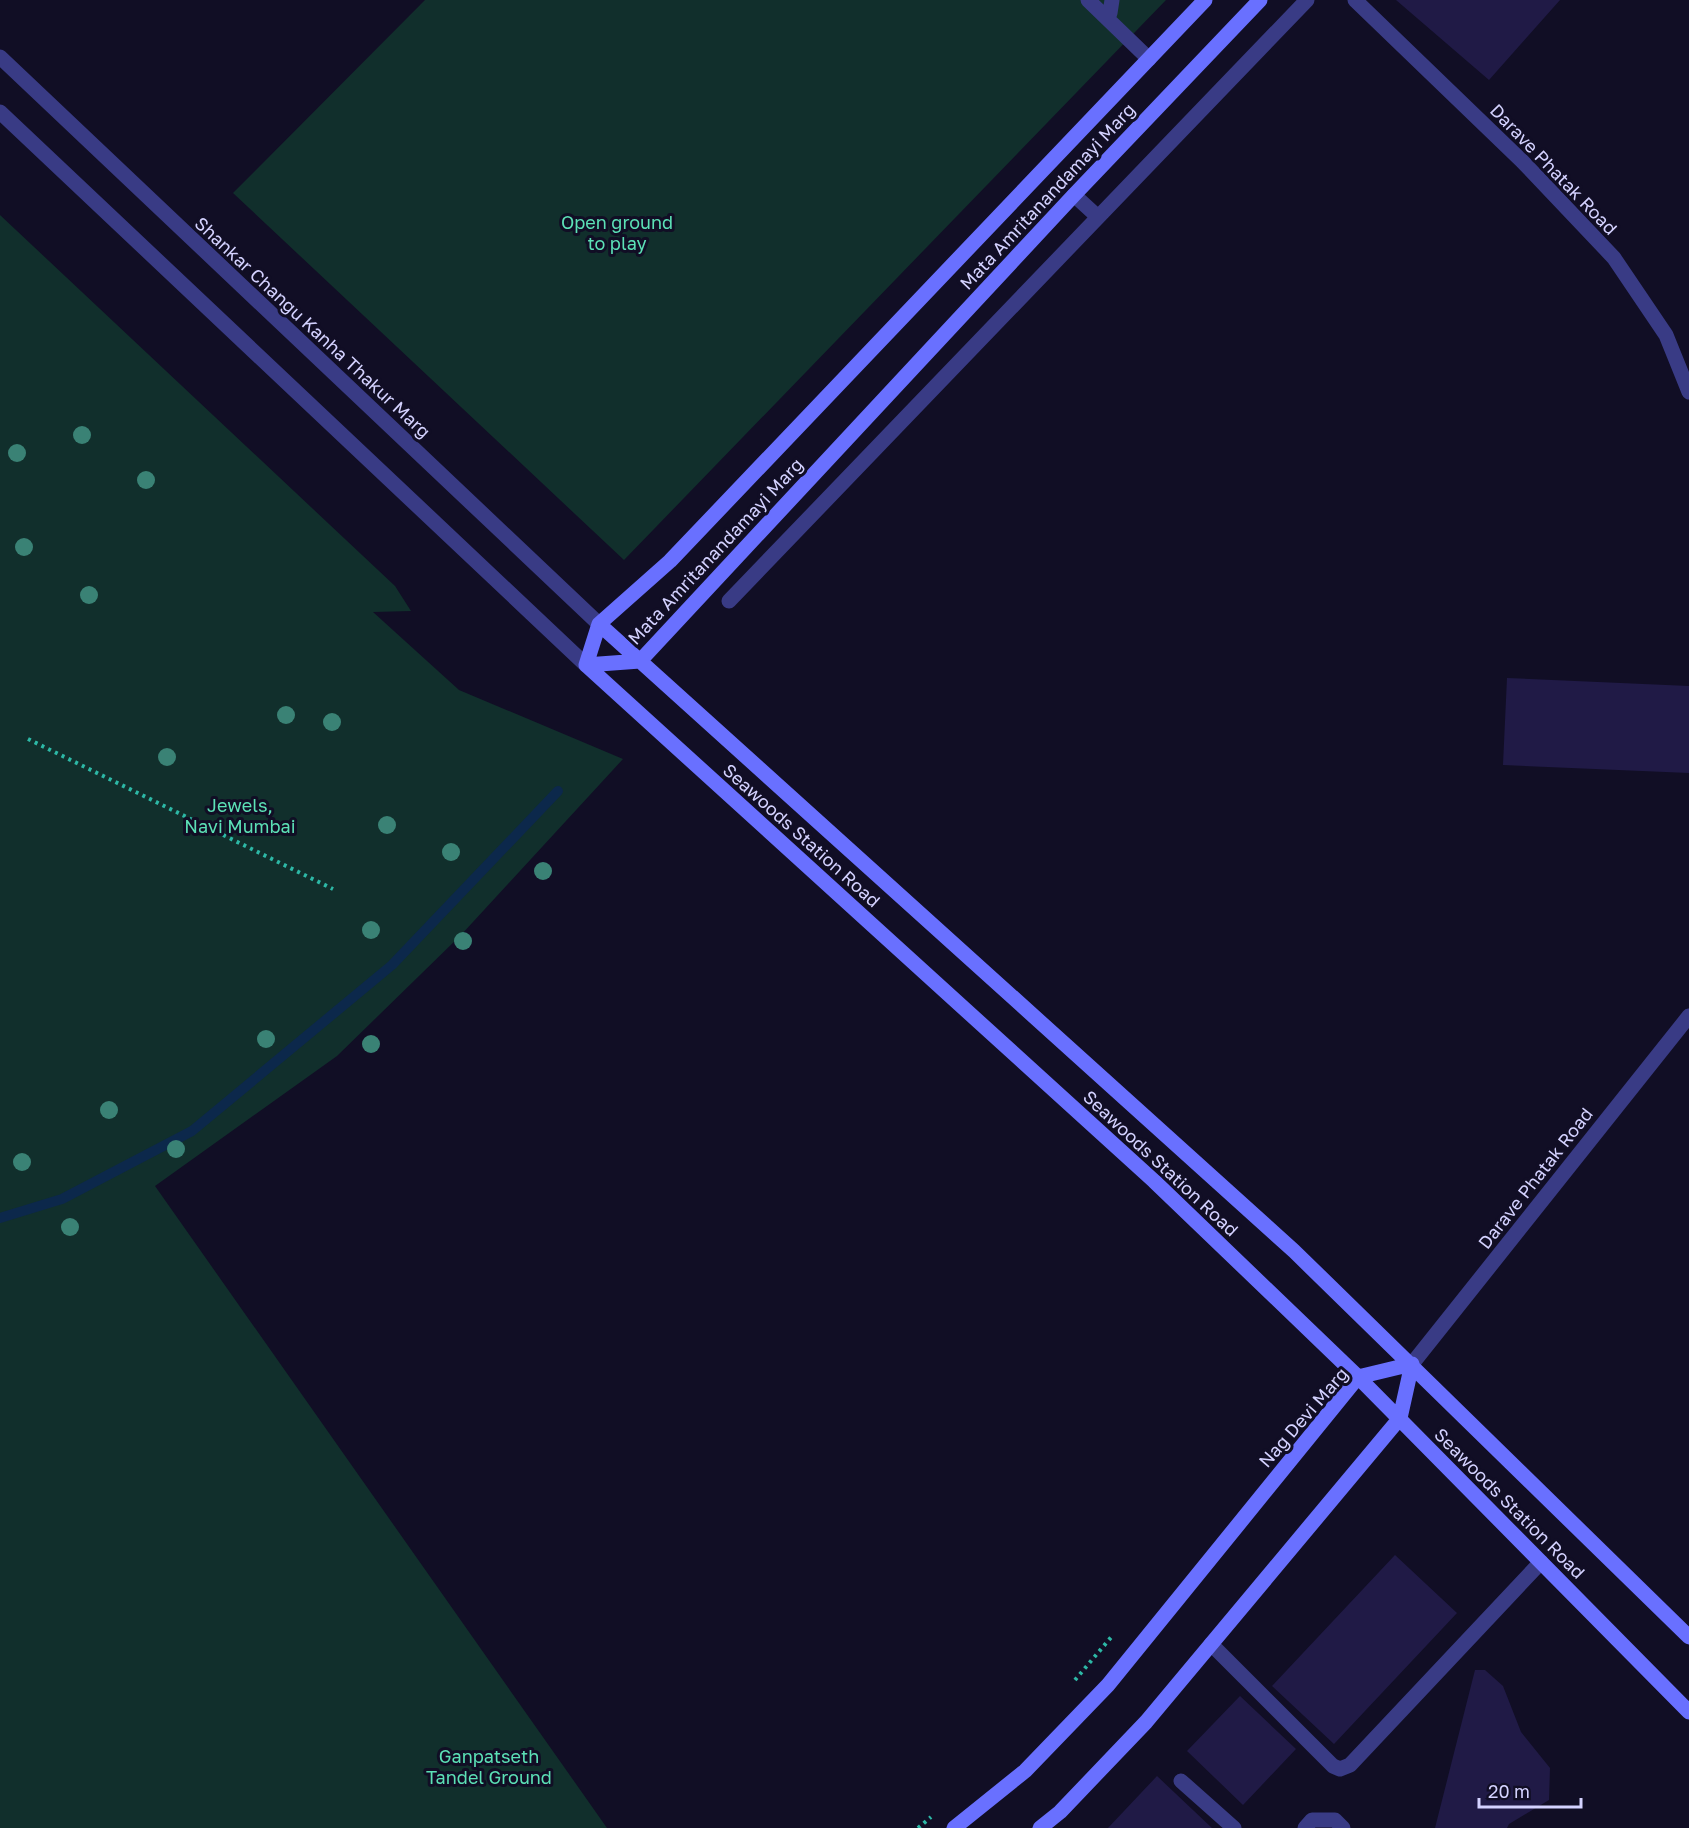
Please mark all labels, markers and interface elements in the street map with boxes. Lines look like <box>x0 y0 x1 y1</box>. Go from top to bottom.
street label: Mata Amritanandamayi Marg <box>955 98 1139 294</box>
street label: Darave Phatak Road <box>1486 99 1622 239</box>
park label: Open ground to play <box>561 211 673 254</box>
street label: Shankar Changu Kanha Thakur Marg <box>191 212 435 442</box>
street label: Mata Amritanandamayi Marg <box>623 453 807 649</box>
street label: Seawoods Station Road <box>719 759 885 911</box>
park label: Jewels, Navi Mumbai <box>184 794 296 837</box>
street label: Seawoods Station Road <box>1079 1085 1243 1241</box>
street label: Darave Phatak Road <box>1473 1103 1597 1253</box>
street label: Nag Devi Marg <box>1254 1363 1352 1471</box>
street label: Seawoods Station Road <box>1430 1423 1590 1583</box>
park label: Ganpatseth Tandel Ground <box>426 1745 552 1788</box>
scale bar <box>1479 1771 1581 1809</box>
text: 20 m <box>1488 1780 1530 1802</box>

